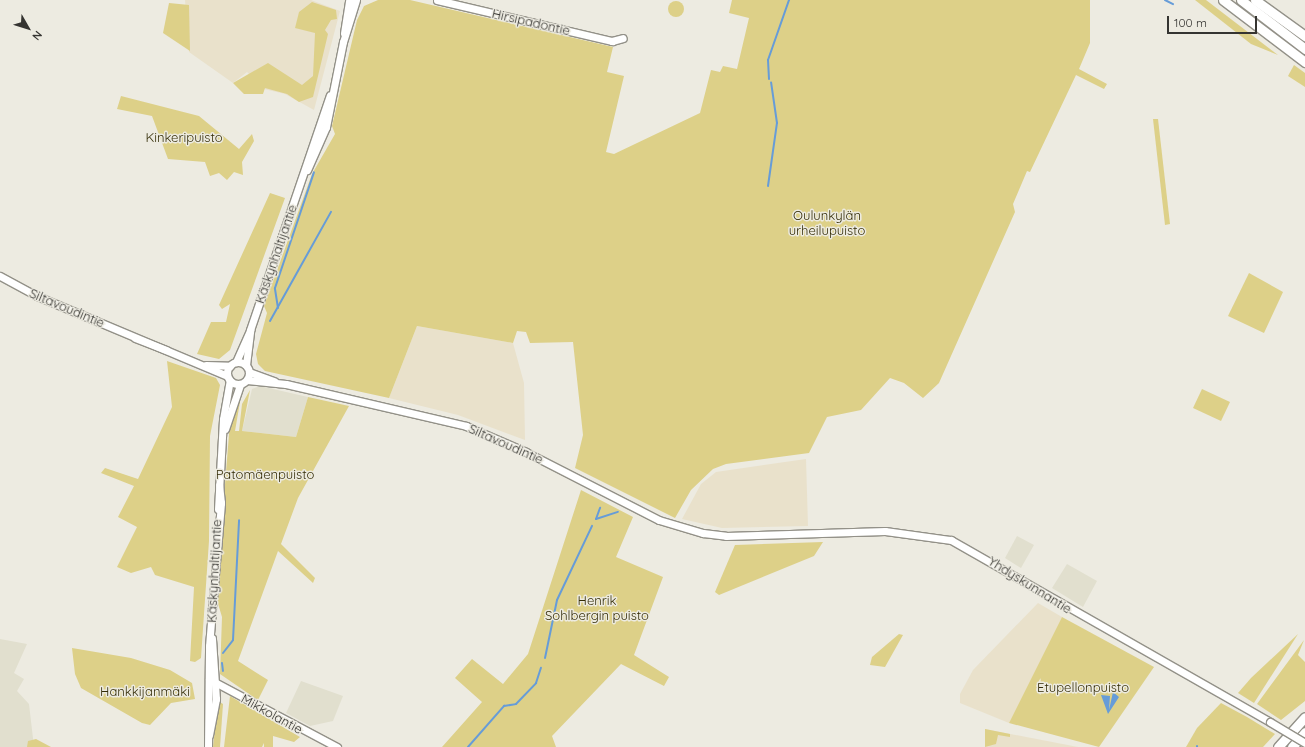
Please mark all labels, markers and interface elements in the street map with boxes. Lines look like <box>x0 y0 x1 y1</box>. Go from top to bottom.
street label: Hirsipadontie <box>490 5 572 39</box>
north arrow <box>8 8 48 48</box>
scale bar <box>1169 8 1259 34</box>
text: 100 m <box>1174 15 1207 30</box>
text: N <box>29 28 45 43</box>
park label: Kinkeripuisto <box>145 129 223 145</box>
street label: Käskynhaltijantie <box>252 203 300 305</box>
park label: Oulunkylän urheilupuisto <box>789 208 865 239</box>
street label: Siltavoudintie <box>27 285 107 331</box>
street label: Siltavoudintie <box>466 421 546 467</box>
park label: Patomäenpuisto <box>216 466 314 482</box>
street label: Käskynhaltijantie <box>204 519 224 623</box>
street label: Yhdyskunnantie <box>986 553 1074 617</box>
park label: Henrik Sohlbergin puisto <box>545 593 649 624</box>
park label: Etupellonpuisto <box>1037 679 1129 695</box>
park label: Hankkijanmäki <box>100 683 190 699</box>
street label: Mikkolantie <box>239 691 305 737</box>

